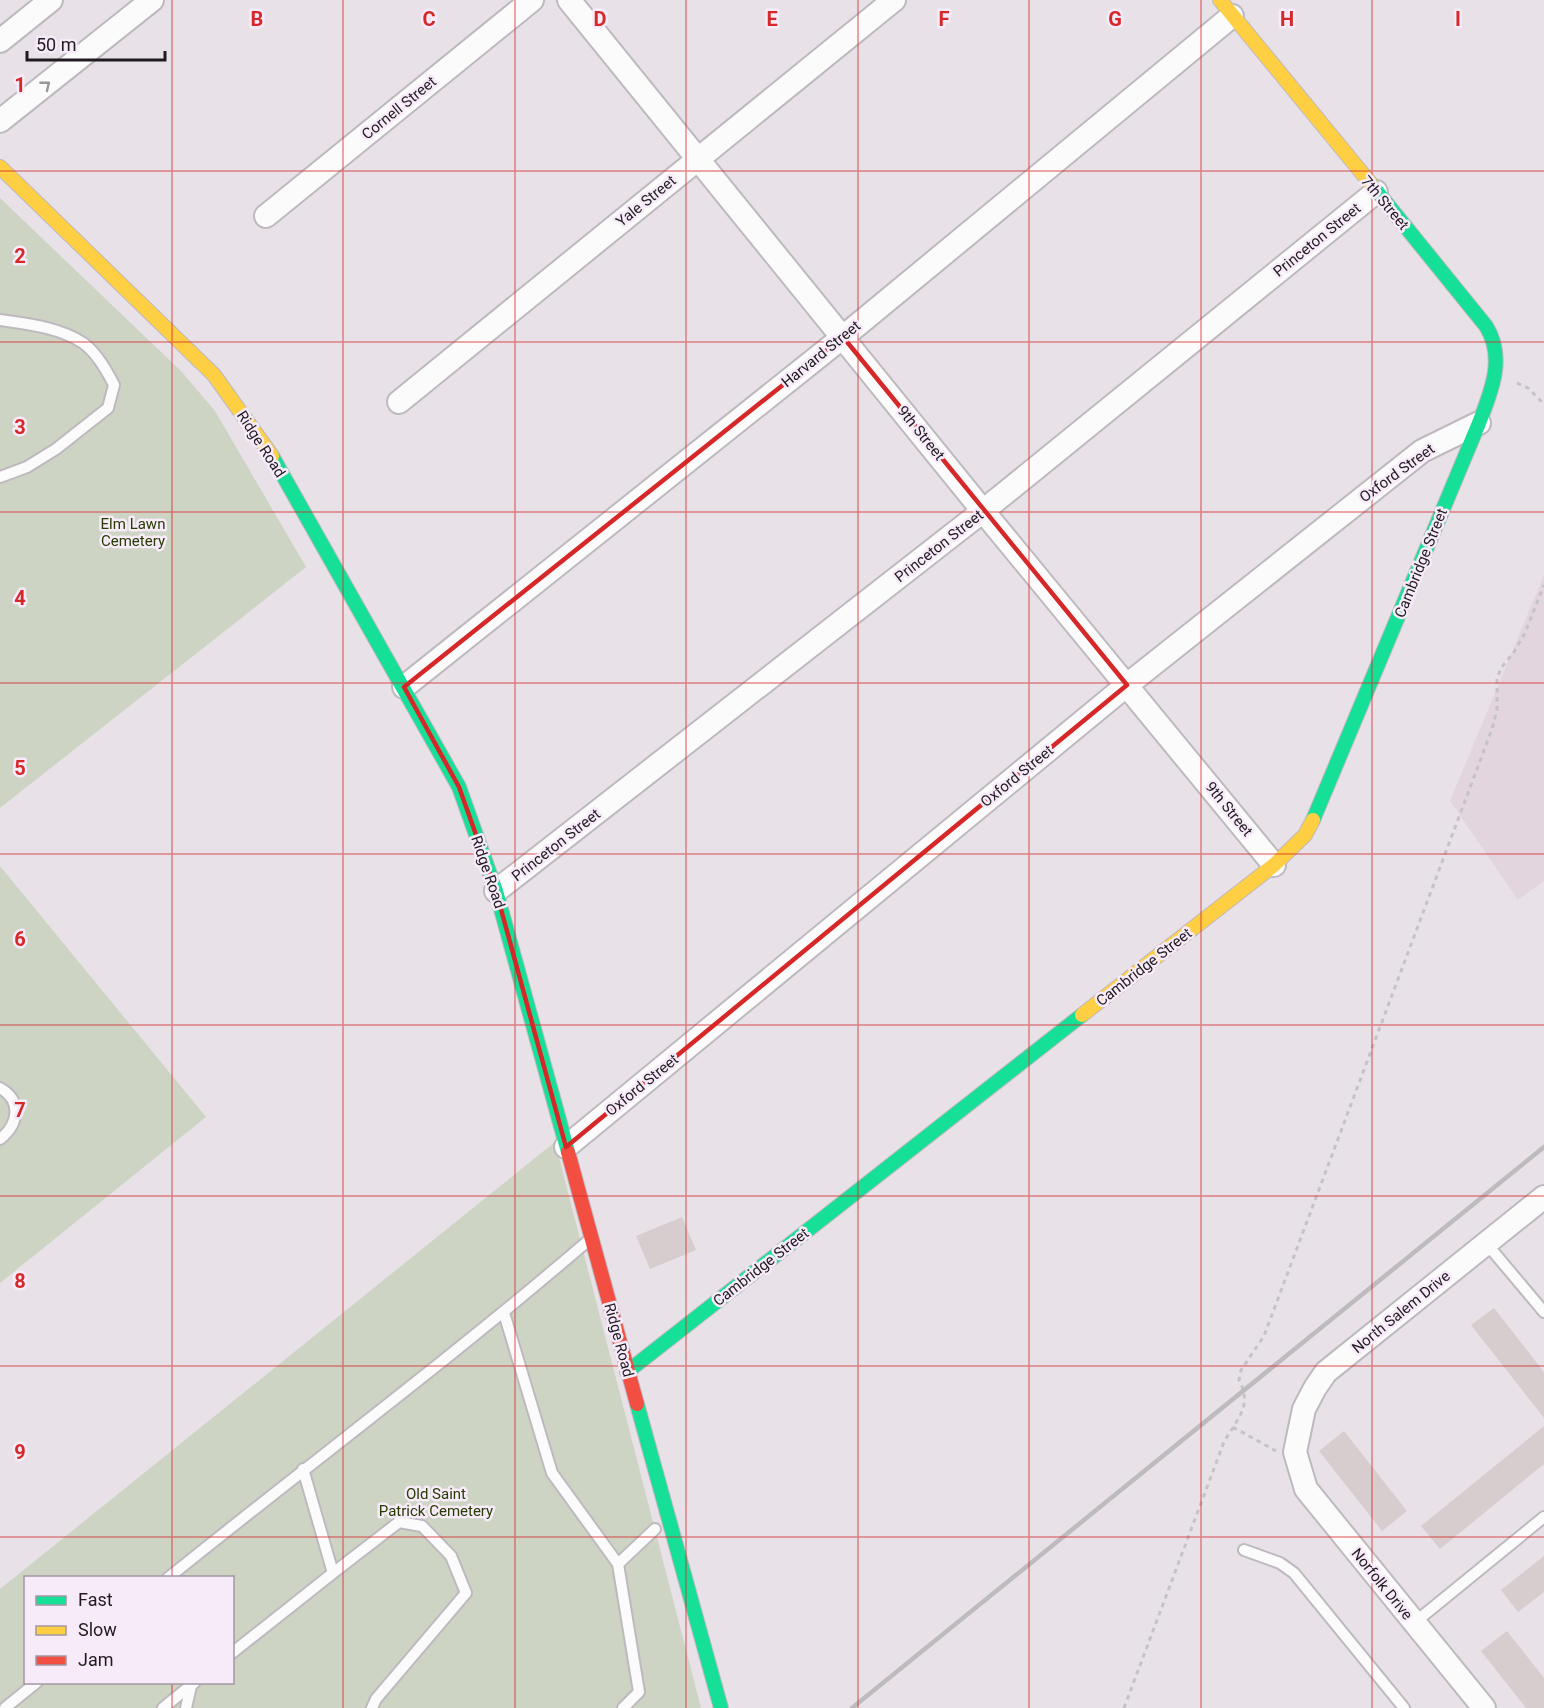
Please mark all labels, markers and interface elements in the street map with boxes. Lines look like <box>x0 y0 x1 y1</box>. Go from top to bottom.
text: B <box>251 7 263 31</box>
text: C <box>422 7 436 31</box>
text: D <box>594 7 607 31</box>
text: E <box>766 7 778 31</box>
text: F <box>939 7 950 31</box>
text: G <box>1108 7 1122 31</box>
text: H <box>1280 7 1294 31</box>
text: I <box>1455 7 1461 31</box>
scale bar <box>27 24 165 62</box>
text: 50 m <box>36 34 76 55</box>
text: 1 <box>14 73 26 97</box>
street label: Cornell Street <box>358 73 440 143</box>
one-way arrow <box>39 81 50 92</box>
street label: Yale Street <box>613 171 680 231</box>
street label: 7th Street <box>1357 172 1413 234</box>
street label: Princeton Street <box>1270 199 1364 281</box>
text: 2 <box>14 244 26 268</box>
street label: Harvard Street <box>778 317 864 391</box>
street label: 9th Street <box>894 402 948 464</box>
street label: Ridge Road <box>233 407 289 481</box>
text: 3 <box>14 415 26 439</box>
street label: Oxford Street <box>1356 440 1438 506</box>
street label: Princeton Street <box>891 506 987 586</box>
street label: Cambridge Street <box>1391 506 1451 620</box>
park label: Elm Lawn Cemetery <box>101 515 165 550</box>
text: 4 <box>14 586 26 610</box>
street label: Oxford Street <box>977 741 1057 811</box>
text: 5 <box>14 756 26 780</box>
street label: 9th Street <box>1202 778 1256 840</box>
street label: Princeton Street <box>508 805 604 885</box>
street label: Ridge Road <box>467 833 509 911</box>
street label: Cambridge Street <box>1093 924 1195 1010</box>
text: 6 <box>14 927 26 951</box>
street label: Oxford Street <box>602 1050 682 1120</box>
text: 7 <box>14 1098 26 1122</box>
street label: Cambridge Street <box>710 1224 812 1310</box>
street label: North Salem Drive <box>1348 1267 1454 1357</box>
text: 8 <box>14 1269 26 1293</box>
street label: Ridge Road <box>600 1301 638 1379</box>
text: 9 <box>14 1440 26 1464</box>
park label: Old Saint Patrick Cemetery <box>379 1485 493 1520</box>
street label: Norfolk Drive <box>1348 1545 1416 1623</box>
legend <box>24 1576 234 1684</box>
text: Fast <box>78 1589 113 1610</box>
text: Slow <box>78 1619 117 1640</box>
text: Jam <box>78 1649 114 1670</box>

